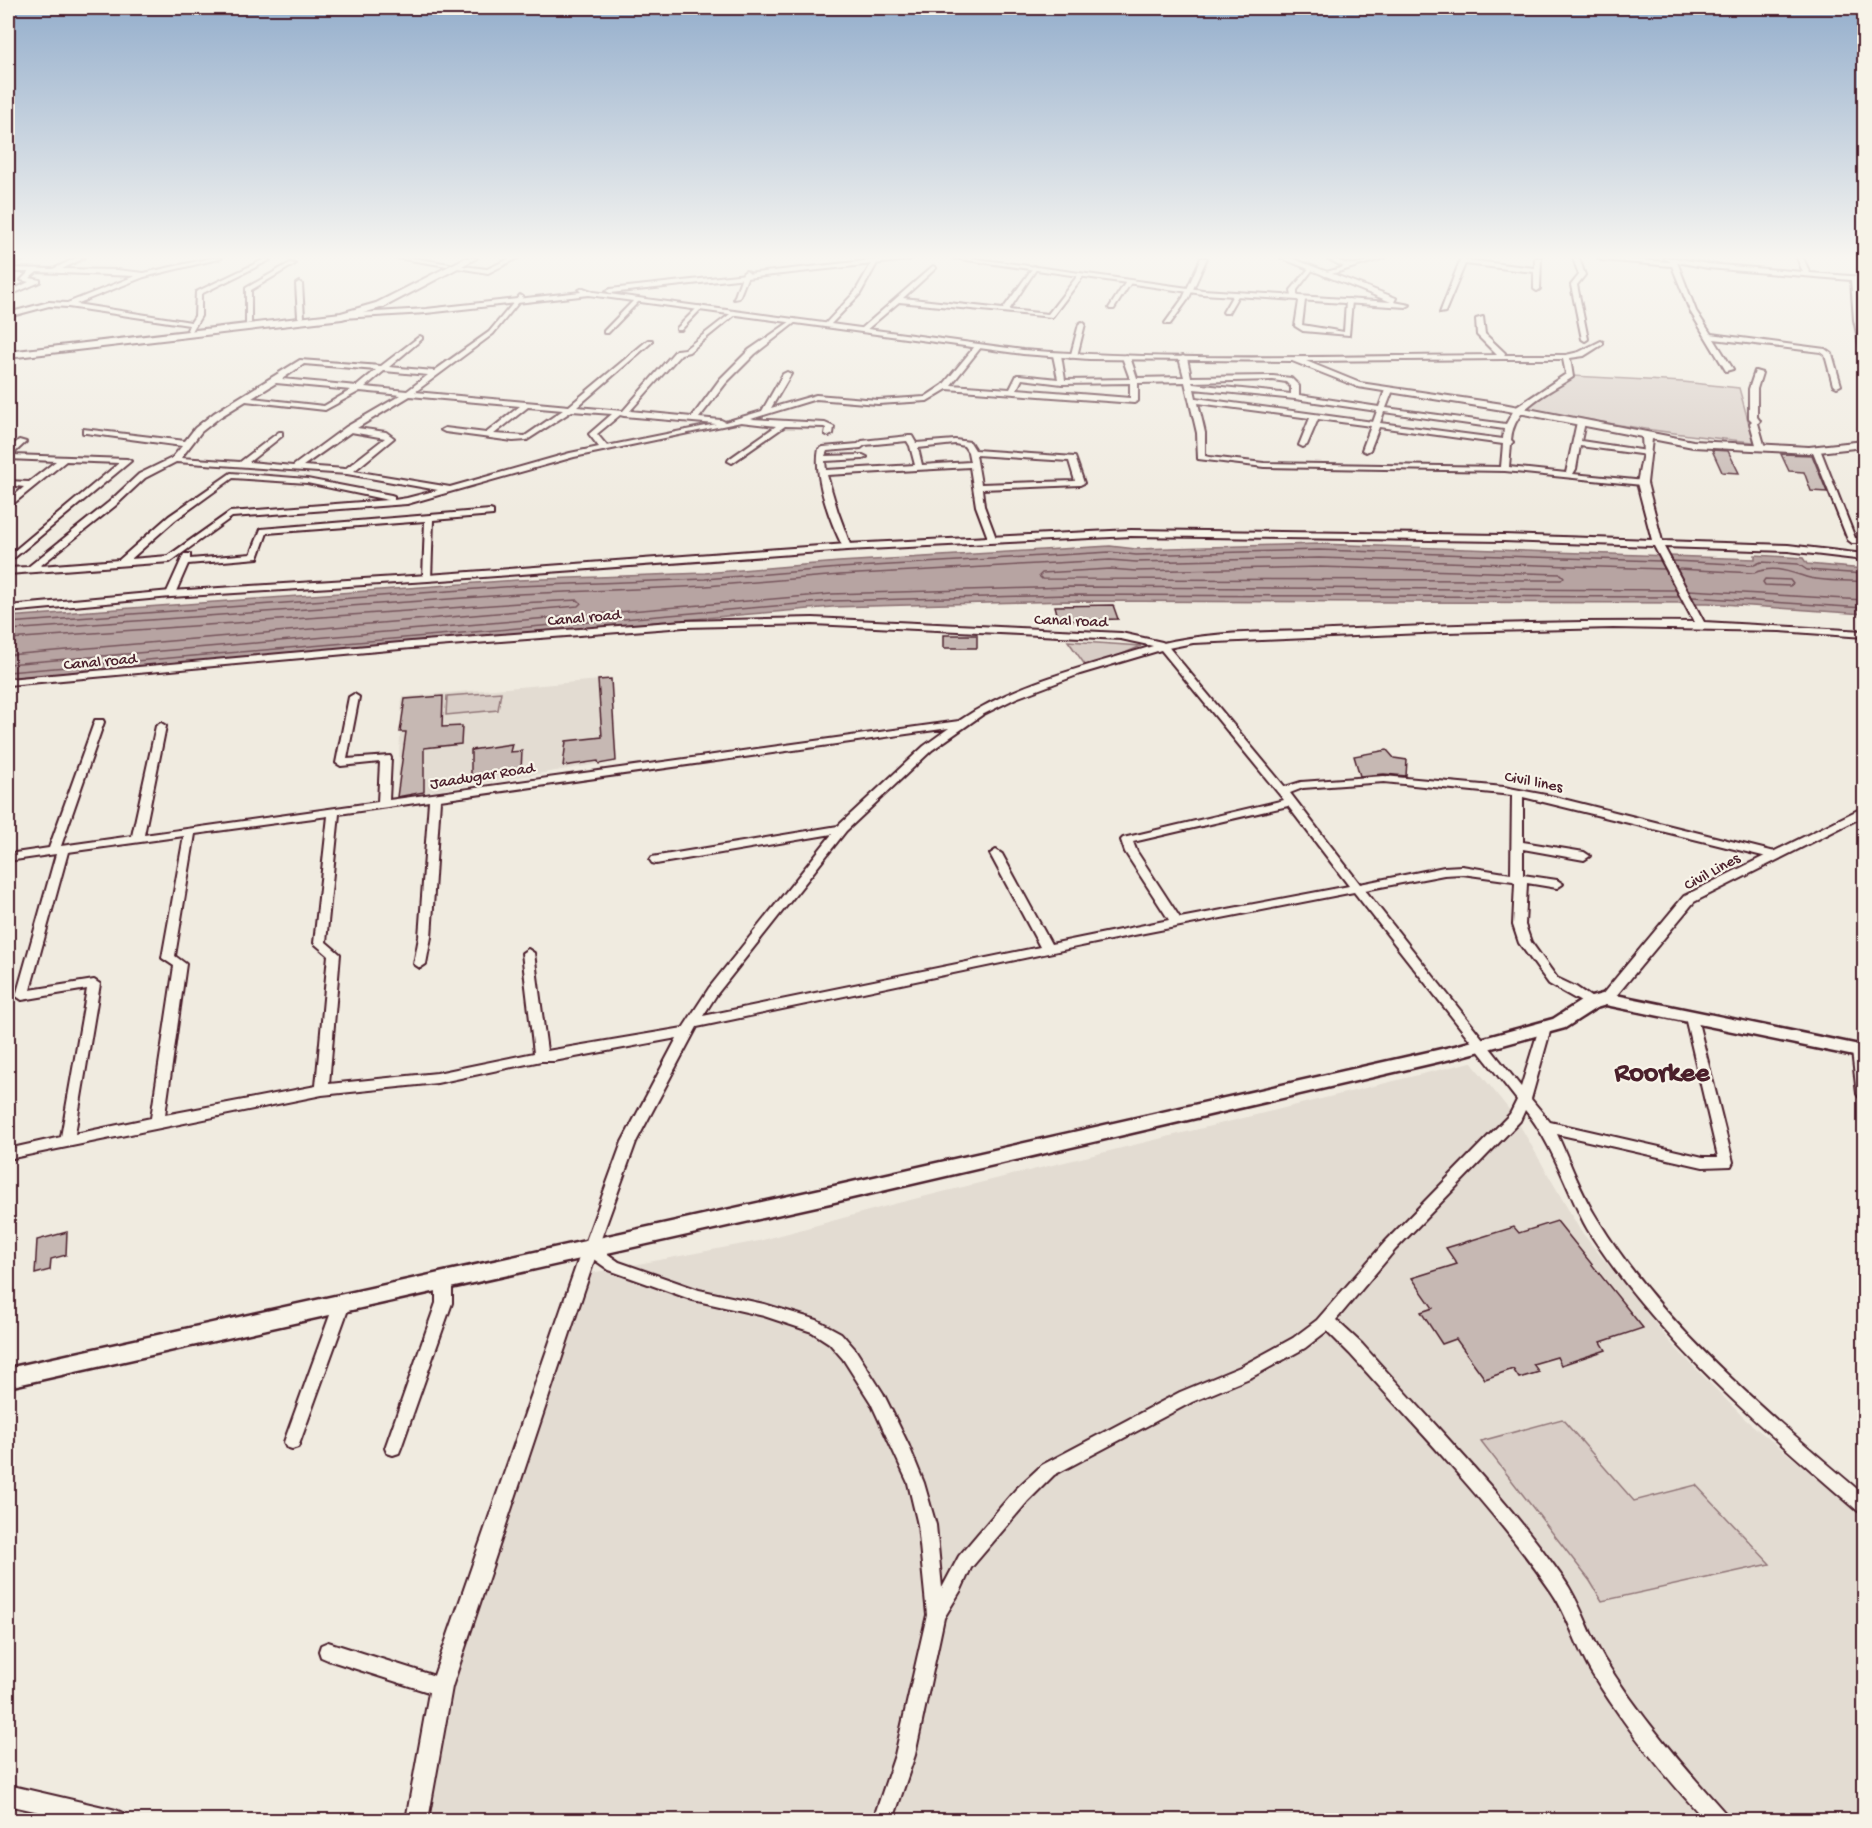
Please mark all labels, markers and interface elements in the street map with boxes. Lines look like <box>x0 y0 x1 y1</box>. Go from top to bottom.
street label: Canal road <box>547 607 623 632</box>
street label: Canal road <box>1034 612 1110 633</box>
street label: Canal road <box>63 651 139 676</box>
street label: Jaadugar Road <box>429 760 538 795</box>
street label: Civil lines <box>1503 769 1565 799</box>
street label: Civil Lines <box>1681 849 1745 896</box>
district label: Roorkee <box>1613 1058 1711 1091</box>

